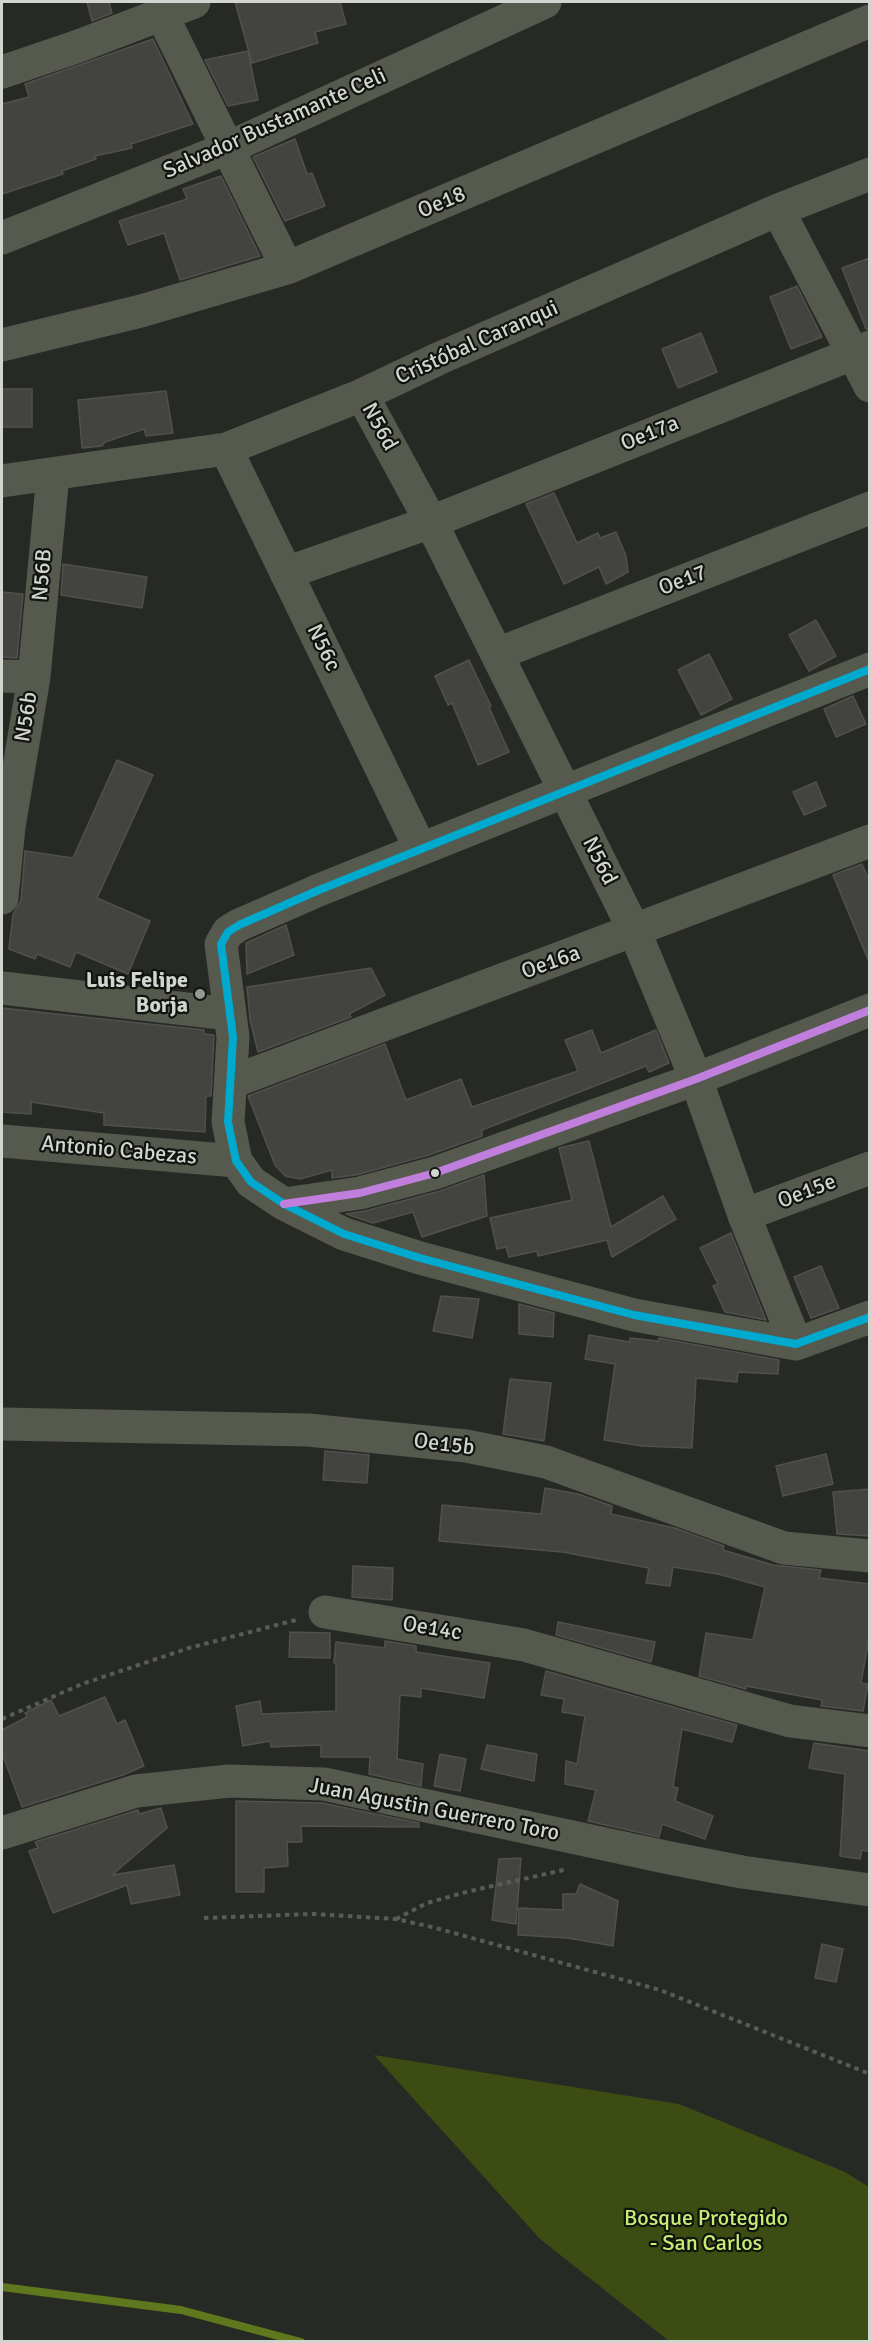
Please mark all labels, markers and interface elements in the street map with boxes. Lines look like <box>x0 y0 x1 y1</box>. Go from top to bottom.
street label: Salvador Bustamante Celi <box>160 63 390 185</box>
street label: Oe18 <box>414 181 470 225</box>
street label: Cristóbal Caranqui <box>392 295 562 391</box>
street label: N56d <box>355 399 403 455</box>
street label: Oe17a <box>617 410 683 458</box>
street label: N56B <box>28 548 58 602</box>
street label: Oe17 <box>655 560 711 602</box>
street label: N56c <box>300 620 346 676</box>
street label: N56b <box>10 690 44 744</box>
street label: N56d <box>576 833 622 889</box>
street label: Oe16a <box>518 940 584 986</box>
place label: Luis Felipe Borja <box>86 968 188 1020</box>
marker: Luis Felipe Borja <box>193 987 207 1001</box>
street label: Antonio Cabezas <box>40 1131 198 1171</box>
unlabelled marker <box>429 1167 441 1179</box>
street label: Oe15e <box>774 1169 840 1215</box>
street label: Oe15b <box>412 1428 476 1462</box>
street label: Oe14c <box>400 1611 464 1647</box>
street label: Juan Agustin Guerrero Toro <box>307 1773 561 1847</box>
park label: Bosque Protegido - San Carlos <box>624 2206 788 2258</box>

